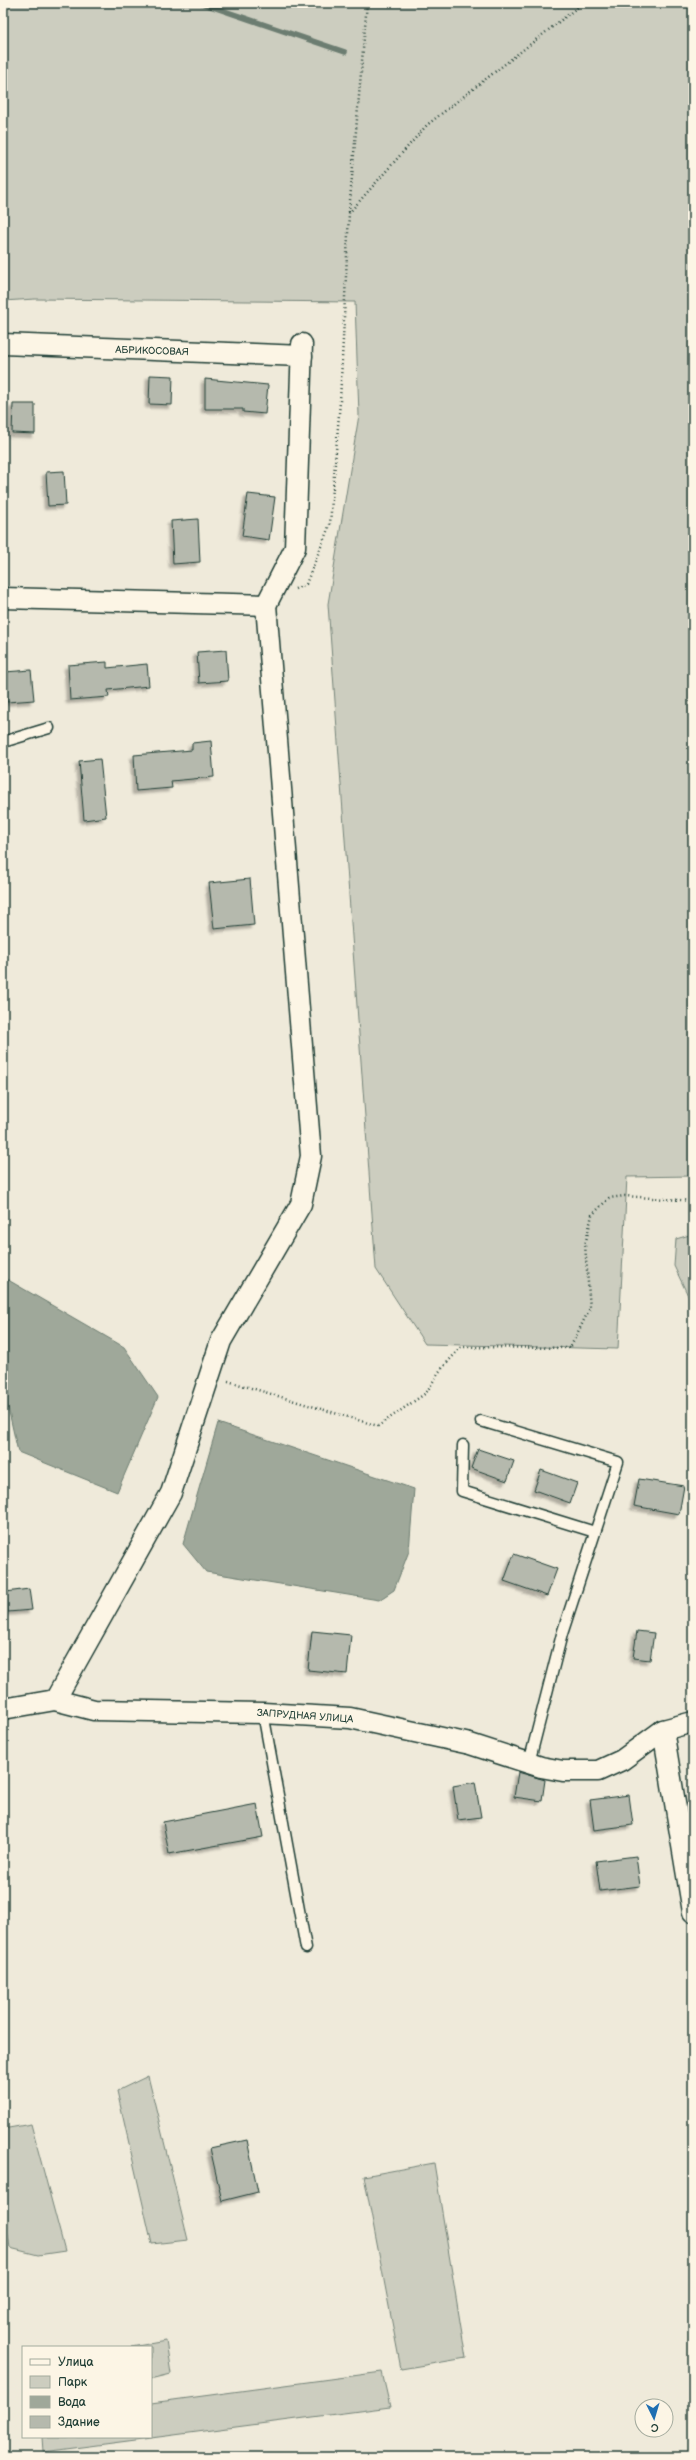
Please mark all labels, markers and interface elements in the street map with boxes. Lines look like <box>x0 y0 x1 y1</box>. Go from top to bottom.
street label: АБРИКОСОВАЯ <box>114 344 189 358</box>
street label: ЗАПРУДНАЯ УЛИЦА <box>256 1707 355 1725</box>
legend <box>22 2346 152 2438</box>
text: Улица <box>58 2355 94 2370</box>
text: Парк <box>58 2375 88 2390</box>
text: Вода <box>58 2395 86 2410</box>
north arrow <box>634 2398 674 2438</box>
text: Здание <box>58 2415 100 2430</box>
text: С <box>650 2421 659 2434</box>

